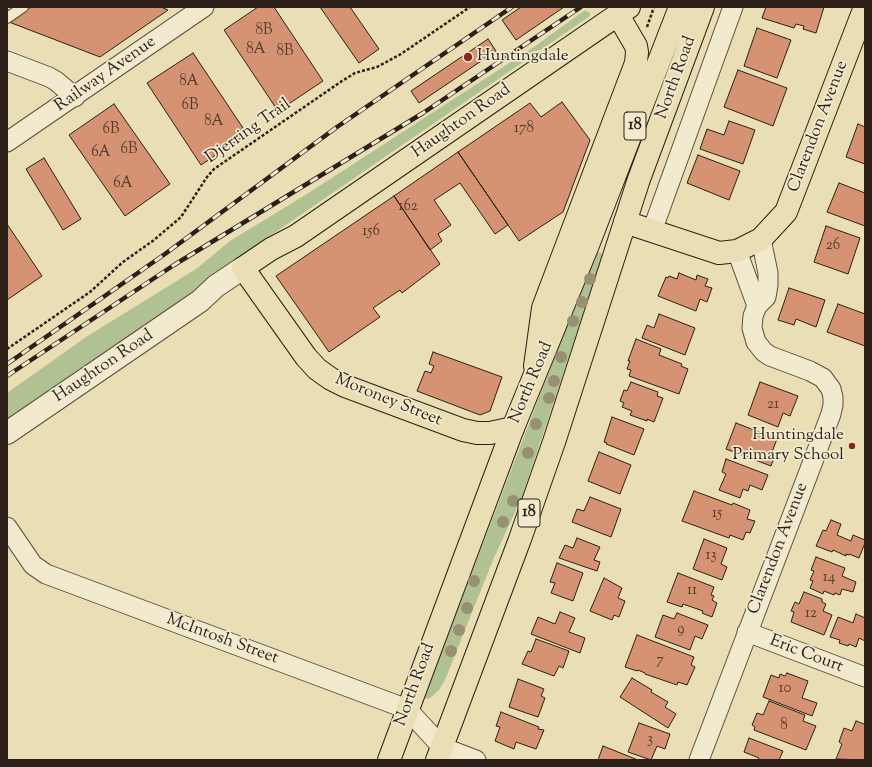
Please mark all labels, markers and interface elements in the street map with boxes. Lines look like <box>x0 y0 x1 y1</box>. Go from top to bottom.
house number: 8B <box>256 22 272 40</box>
street label: Railway Avenue <box>52 33 160 117</box>
street label: North Road <box>653 34 701 122</box>
house number: 8A <box>246 41 266 59</box>
house number: 8B <box>277 43 293 61</box>
place label: Huntingdale <box>477 47 569 67</box>
marker: Huntingdale <box>462 51 474 63</box>
street label: Clarendon Avenue <box>784 58 854 196</box>
house number: 8A <box>179 73 199 91</box>
street label: Haughton Road <box>409 80 515 164</box>
street label: Djerring Trail <box>202 95 296 169</box>
house number: 6B <box>182 97 198 115</box>
road number: 18 <box>624 112 646 140</box>
house number: 8A <box>204 113 224 131</box>
house number: 178 <box>514 120 534 138</box>
house number: 6B <box>103 121 119 139</box>
house number: 6B <box>121 141 137 159</box>
house number: 6A <box>91 144 111 162</box>
house number: 6A <box>113 175 133 193</box>
house number: 162 <box>398 198 418 216</box>
house number: 156 <box>362 223 380 241</box>
house number: 26 <box>826 237 840 255</box>
street label: Haughton Road <box>50 326 158 408</box>
street label: North Road <box>506 339 558 427</box>
street label: Moroney Street <box>331 370 445 432</box>
house number: 21 <box>767 396 779 414</box>
place label: Huntingdale Primary School <box>733 426 844 466</box>
marker: Huntingdale Primary School <box>847 441 857 451</box>
street label: Clarendon Avenue <box>744 480 814 618</box>
road number: 18 <box>518 499 540 527</box>
house number: 15 <box>712 505 722 523</box>
house number: 13 <box>705 547 717 565</box>
house number: 14 <box>823 569 835 587</box>
house number: 11 <box>687 582 697 600</box>
house number: 12 <box>805 605 817 623</box>
street label: McIntosh Street <box>163 610 281 670</box>
house number: 9 <box>677 621 685 639</box>
street label: Eric Court <box>766 632 846 678</box>
street label: North Road <box>392 641 440 729</box>
house number: 7 <box>656 652 664 670</box>
house number: 10 <box>779 680 791 698</box>
house number: 8 <box>780 717 788 735</box>
house number: 3 <box>647 731 653 749</box>

